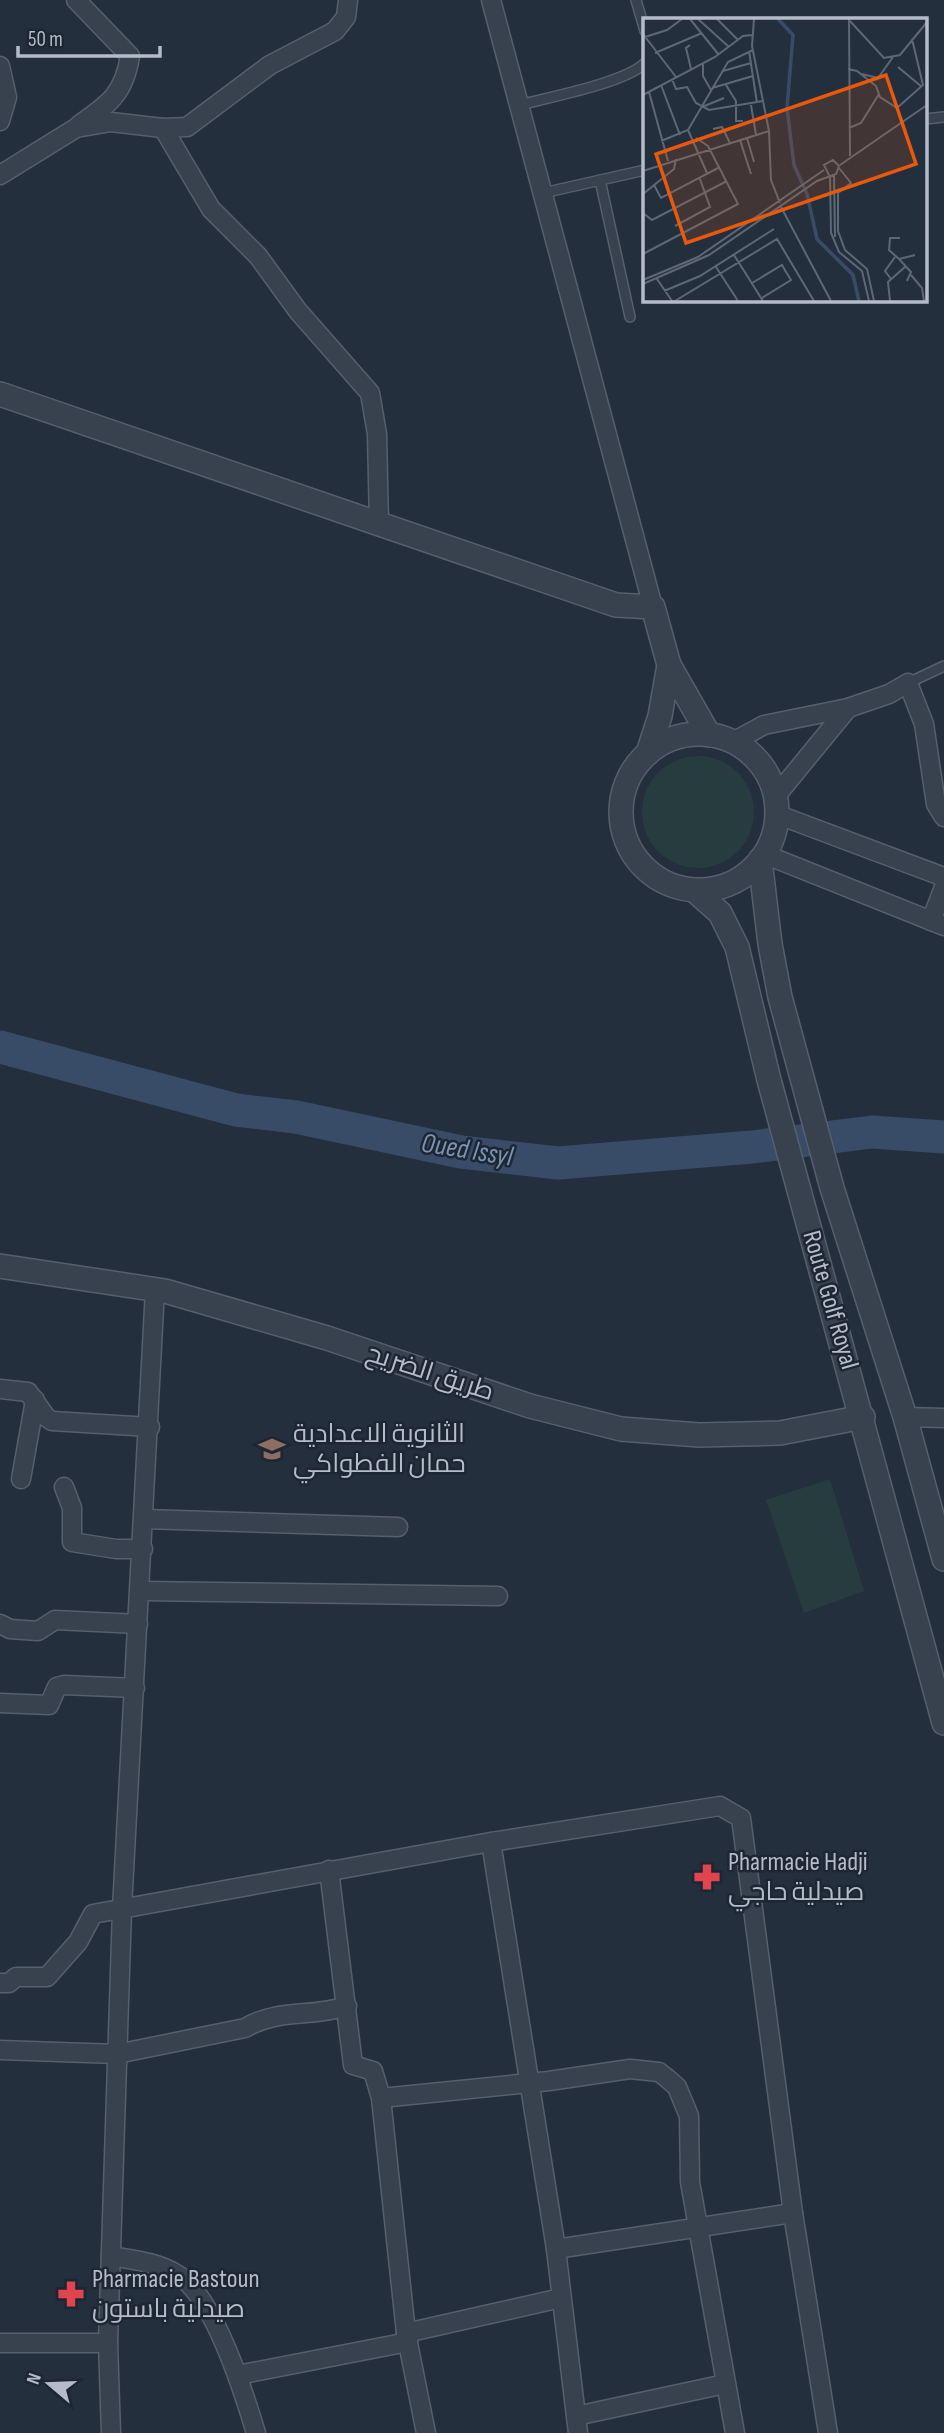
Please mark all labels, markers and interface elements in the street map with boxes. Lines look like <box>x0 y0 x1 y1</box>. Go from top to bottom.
scale bar <box>18 14 159 58</box>
inset map <box>643 18 926 301</box>
text: 50 m <box>28 27 63 52</box>
water label: Oued Issyl <box>419 1127 516 1174</box>
street label: Route Golf Royal <box>795 1227 865 1373</box>
street label: طريق الضريح <box>362 1338 498 1408</box>
place label: الثانوية الاعدادية حمان الفطواكي <box>293 1419 466 1484</box>
school or university icon: الثانوية الاعدادية حمان الفطواكي <box>257 1434 287 1464</box>
place label: Pharmacie Hadji صيدلية حاجي <box>728 1847 868 1912</box>
pharmacy icon: Pharmacie Hadji صيدلية حاجي <box>692 1862 722 1892</box>
place label: Pharmacie Bastoun صيدلية باستون <box>92 2264 260 2325</box>
pharmacy icon: Pharmacie Bastoun صيدلية باستون <box>56 2279 86 2309</box>
north arrow <box>14 2349 84 2419</box>
text: N <box>22 2370 47 2387</box>

